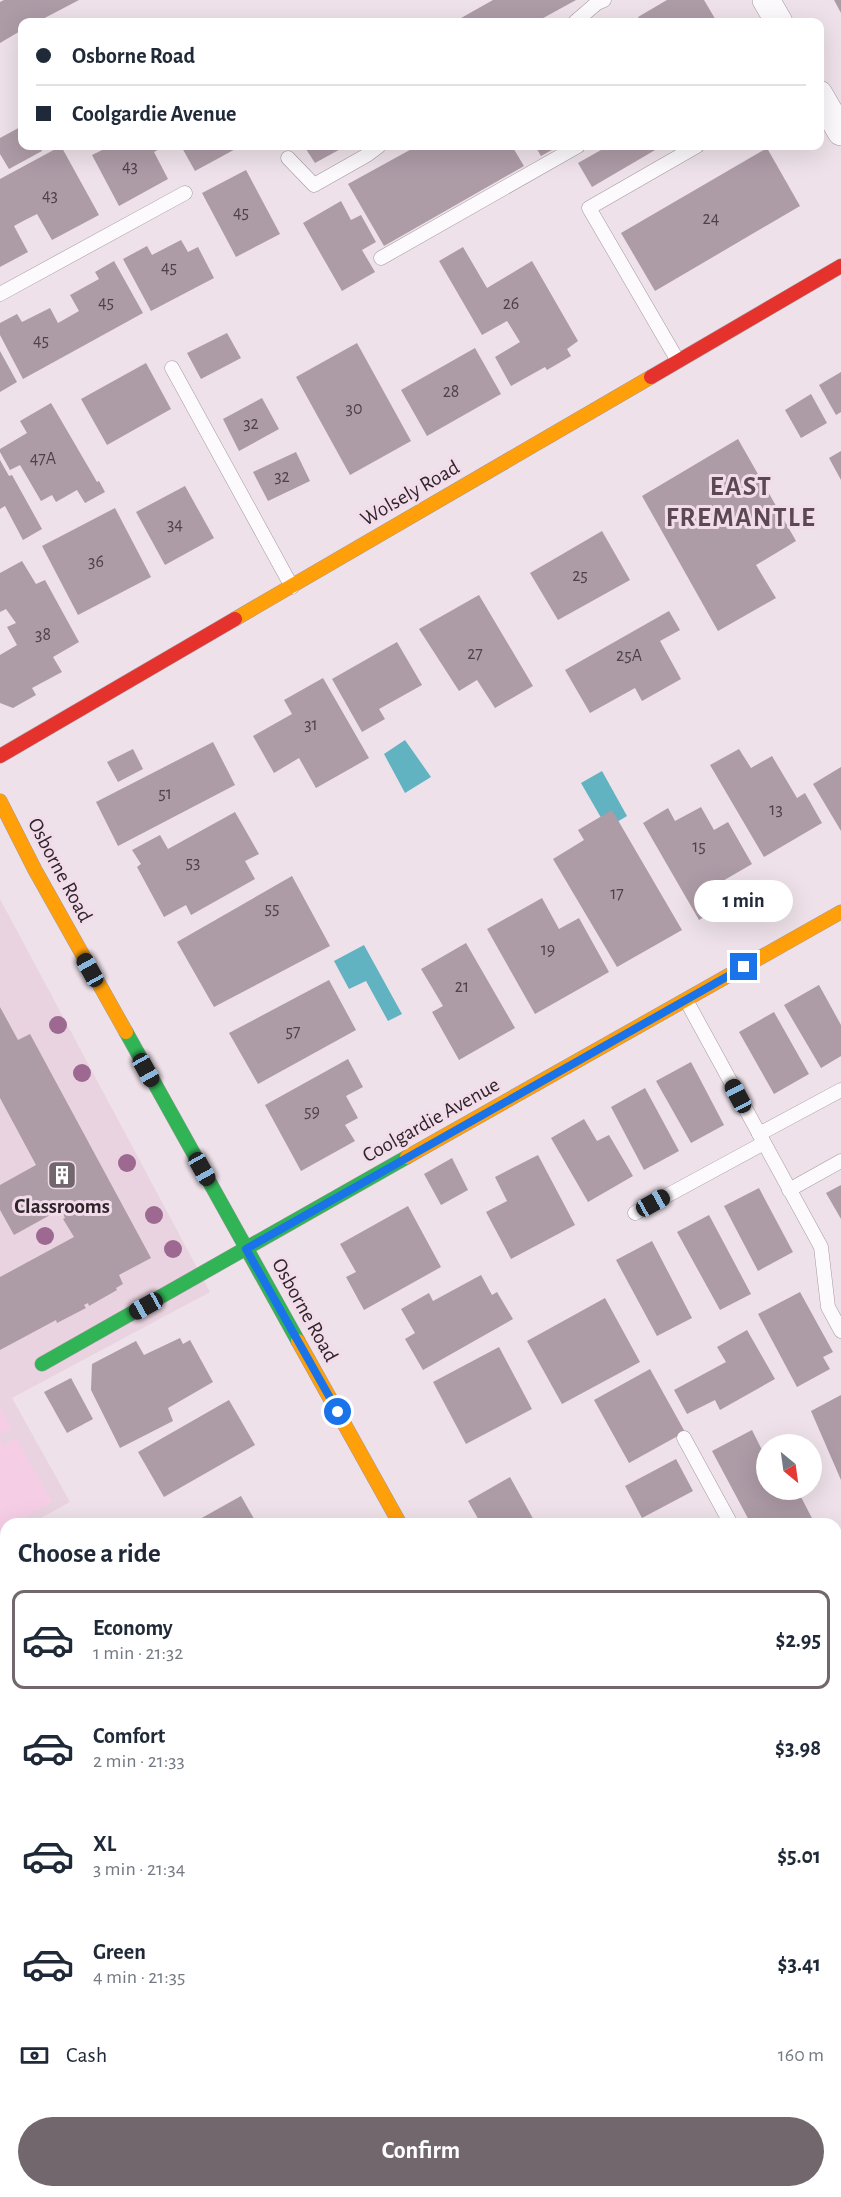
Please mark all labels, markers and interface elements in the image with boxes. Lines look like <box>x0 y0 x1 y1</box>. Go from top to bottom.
text: Osborne Road <box>72 45 195 67</box>
text: Coolgardie Avenue <box>72 103 237 125</box>
house number: 43 <box>122 158 138 176</box>
house number: 43 <box>42 187 58 205</box>
house number: 45 <box>233 204 249 222</box>
house number: 24 <box>703 210 720 228</box>
house number: 45 <box>161 259 177 277</box>
house number: 45 <box>98 294 114 312</box>
house number: 26 <box>503 295 519 313</box>
house number: 45 <box>33 332 49 350</box>
house number: 28 <box>443 383 459 401</box>
house number: 30 <box>346 400 362 418</box>
house number: 32 <box>243 415 259 433</box>
house number: 47A <box>30 450 57 468</box>
street label: Wolsely Road <box>357 456 463 530</box>
house number: 32 <box>274 468 290 486</box>
district label: EAST FREMANTLE <box>666 473 816 531</box>
house number: 34 <box>167 516 183 534</box>
house number: 36 <box>88 553 104 571</box>
house number: 25 <box>572 567 588 585</box>
house number: 38 <box>35 626 51 644</box>
house number: 27 <box>467 645 483 663</box>
house number: 25A <box>616 647 643 665</box>
house number: 31 <box>304 716 318 734</box>
house number: 51 <box>158 785 172 803</box>
house number: 13 <box>769 801 783 819</box>
street label: Osborne Road <box>24 815 96 926</box>
house number: 15 <box>692 838 706 856</box>
house number: 53 <box>186 854 200 872</box>
callout: 1 min <box>694 880 794 922</box>
house number: 17 <box>610 885 624 903</box>
text: 1 min <box>722 891 765 911</box>
house number: 55 <box>264 900 280 918</box>
house number: 19 <box>541 941 555 959</box>
car <box>73 950 107 990</box>
route end <box>730 953 757 980</box>
house number: 21 <box>455 978 469 996</box>
house number: 57 <box>285 1023 301 1041</box>
car <box>129 1050 163 1090</box>
street label: Coolgardie Avenue <box>359 1074 503 1166</box>
car <box>722 1076 754 1116</box>
house number: 59 <box>304 1103 320 1121</box>
car <box>185 1149 219 1189</box>
building icon: Classrooms <box>46 1159 78 1191</box>
car <box>633 1186 673 1220</box>
place label: Classrooms <box>14 1196 110 1217</box>
street label: Osborne Road <box>268 1255 342 1365</box>
car <box>126 1289 166 1323</box>
route start <box>324 1398 351 1425</box>
north arrow <box>756 1434 822 1500</box>
map controls <box>756 1434 822 1500</box>
text: Choose a ride <box>18 1540 161 1567</box>
icon: car <box>21 1613 75 1667</box>
text: Economy <box>93 1617 173 1639</box>
text: $2.95 <box>776 1629 821 1651</box>
text: 1 min · 21:32 <box>93 1643 183 1663</box>
icon: car <box>21 1721 75 1775</box>
text: Comfort <box>93 1725 165 1747</box>
text: $3.98 <box>775 1737 821 1759</box>
text: 2 min · 21:33 <box>93 1751 185 1771</box>
icon: car <box>21 1829 75 1883</box>
text: XL <box>93 1833 116 1855</box>
text: $5.01 <box>777 1845 821 1867</box>
text: 3 min · 21:34 <box>93 1859 185 1879</box>
icon: car <box>21 1937 75 1991</box>
text: Green <box>93 1941 146 1963</box>
text: $3.41 <box>778 1953 821 1975</box>
text: 4 min · 21:35 <box>93 1967 185 1987</box>
icon: cash <box>18 2039 51 2072</box>
text: Cash <box>66 2044 107 2066</box>
text: 160 m <box>778 2045 824 2065</box>
button: Confirm <box>18 2117 824 2186</box>

